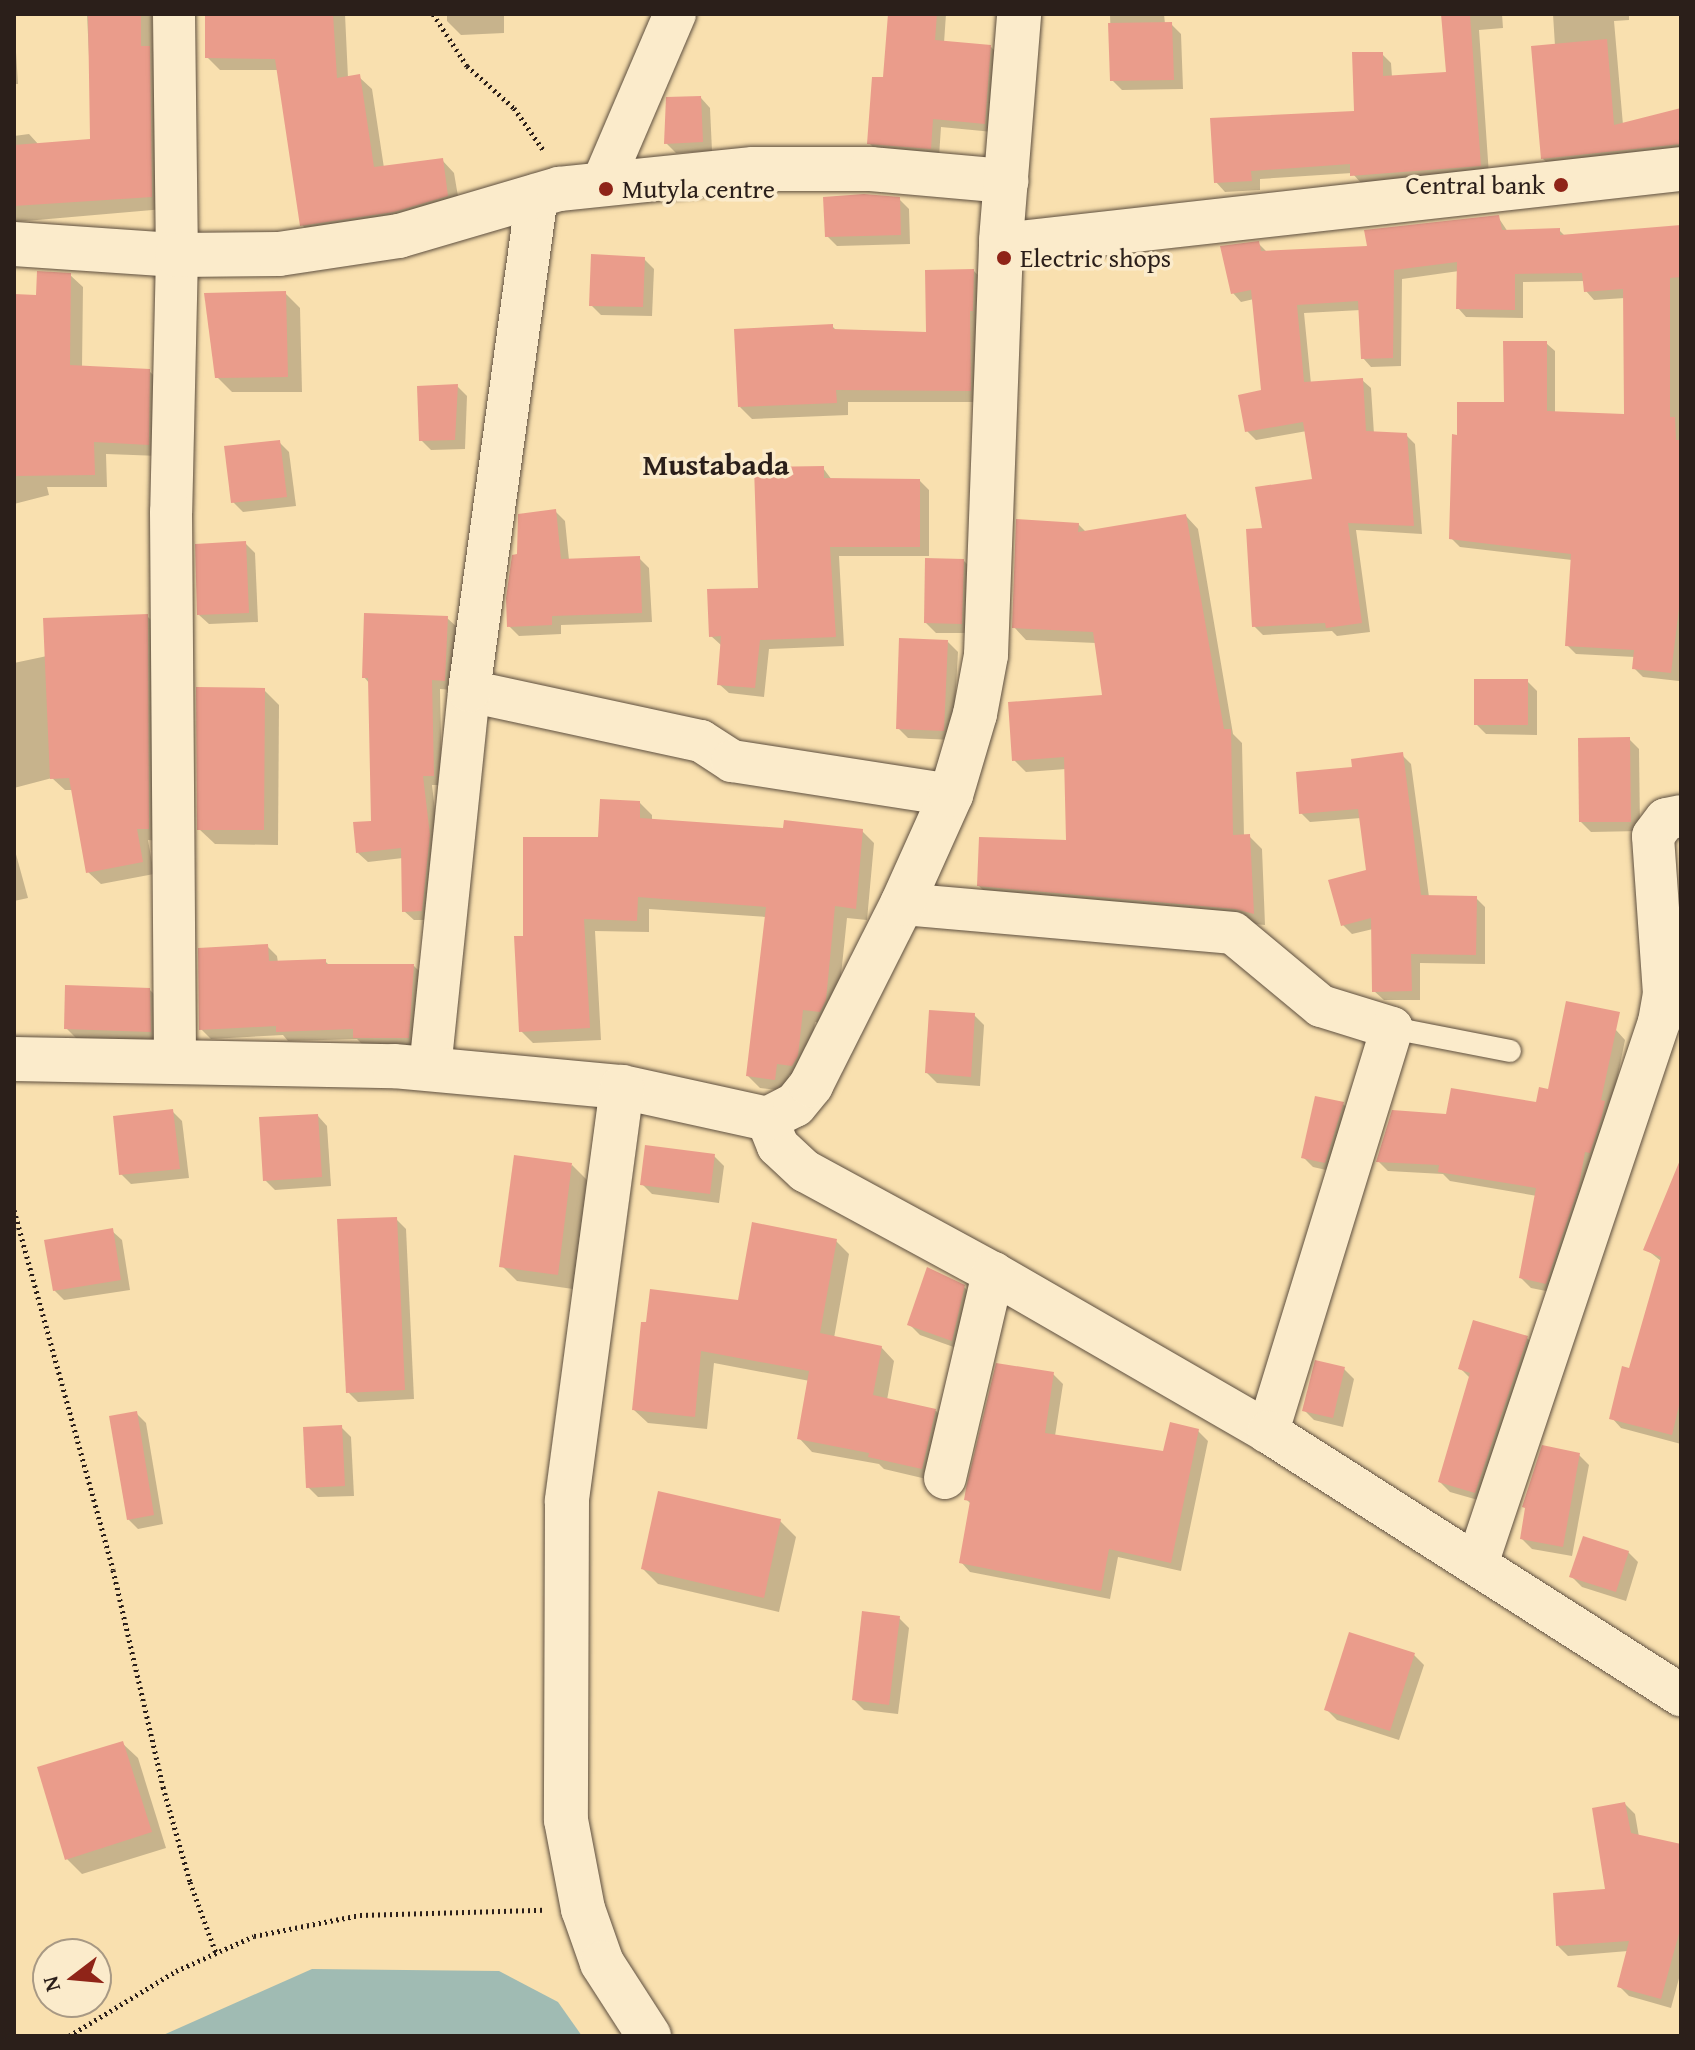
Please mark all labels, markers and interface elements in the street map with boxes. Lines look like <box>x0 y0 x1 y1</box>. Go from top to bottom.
place label: Central bank <box>1406 169 1545 201</box>
place label: Mutyla centre <box>622 173 775 205</box>
marker: Central bank <box>1552 176 1570 194</box>
marker: Mutyla centre <box>597 180 615 198</box>
place label: Electric shops <box>1020 242 1171 274</box>
marker: Electric shops <box>995 249 1013 267</box>
district label: Mustabada <box>642 446 790 482</box>
north arrow <box>32 1938 112 2018</box>
text: N <box>33 1973 68 1996</box>

